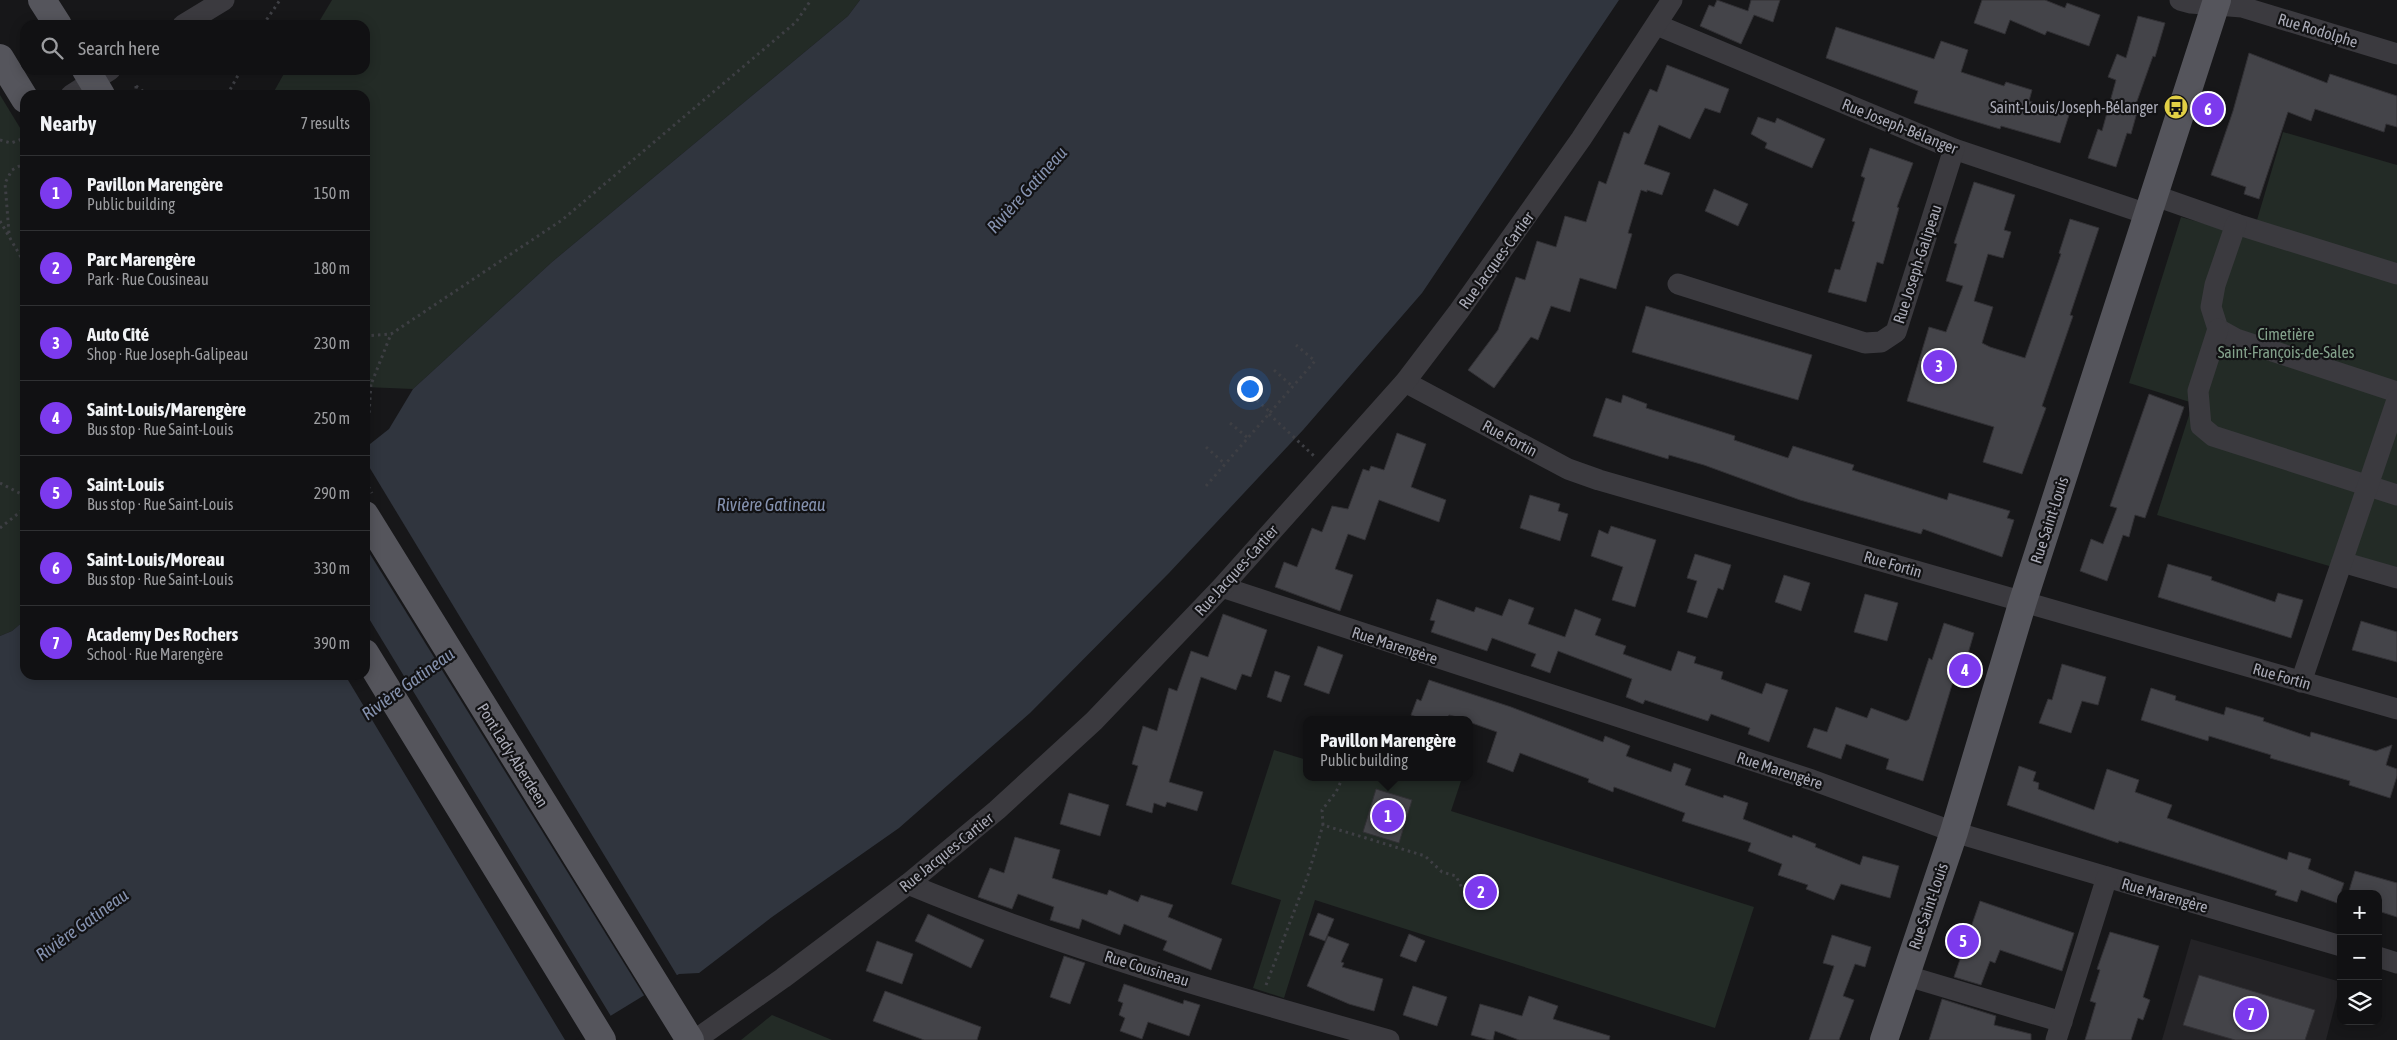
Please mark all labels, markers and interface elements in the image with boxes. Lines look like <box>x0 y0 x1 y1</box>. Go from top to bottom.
street label: Rue Rodolphe <box>2276 9 2360 52</box>
search box <box>20 20 370 75</box>
icon: search <box>38 34 66 62</box>
text: Search here <box>78 37 160 59</box>
pin: 6 <box>2192 90 2224 128</box>
bus stop icon: Saint-Louis/Joseph-Bélanger <box>2163 94 2189 120</box>
street label: Rue Joseph-Bélanger <box>1839 95 1961 158</box>
place label: Saint-Louis/Joseph-Bélanger <box>1990 98 2158 117</box>
text: Nearby <box>40 111 96 135</box>
text: 7 results <box>300 114 350 132</box>
water label: Rivière Gatineau <box>982 142 1071 237</box>
text: Pavillon Marengère <box>87 173 223 195</box>
text: 1 <box>52 184 60 202</box>
text: 150 m <box>314 184 350 202</box>
text: Public building <box>87 195 175 213</box>
street label: Rue Joseph-Galipeau <box>1889 202 1946 326</box>
street label: Rue Jacques-Cartier <box>1455 208 1538 313</box>
text: Parc Marengère <box>87 248 196 270</box>
text: 2 <box>52 259 60 277</box>
text: 180 m <box>314 259 350 277</box>
text: Park · Rue Cousineau <box>87 270 209 288</box>
text: Auto Cité <box>87 323 149 345</box>
park label: Cimetière Saint-François-de-Sales <box>2218 325 2355 362</box>
text: 3 <box>52 334 60 352</box>
text: 230 m <box>314 334 350 352</box>
text: Shop · Rue Joseph-Galipeau <box>87 345 248 363</box>
pin: 3 <box>1923 347 1955 385</box>
your location <box>1237 376 1263 402</box>
text: Saint-Louis/Marengère <box>87 398 246 420</box>
text: 4 <box>52 409 60 427</box>
text: 250 m <box>314 409 350 427</box>
street label: Rue Fortin <box>1480 416 1540 460</box>
text: Bus stop · Rue Saint-Louis <box>87 420 233 438</box>
text: Saint-Louis <box>87 473 164 495</box>
street label: Rue Saint-Louis <box>2027 474 2072 566</box>
text: 5 <box>52 484 60 502</box>
text: 290 m <box>314 484 350 502</box>
water label: Rivière Gatineau <box>716 494 826 515</box>
text: Bus stop · Rue Saint-Louis <box>87 495 233 513</box>
street label: Rue Jacques-Cartier <box>1191 521 1282 620</box>
street label: Rue Fortin <box>1862 547 1924 581</box>
text: Saint-Louis/Moreau <box>87 548 225 570</box>
text: 6 <box>52 559 60 577</box>
text: 330 m <box>314 559 350 577</box>
text: Bus stop · Rue Saint-Louis <box>87 570 233 588</box>
text: Academy Des Rochers <box>87 623 238 645</box>
street label: Rue Marengère <box>1350 623 1440 668</box>
text: 7 <box>52 634 60 652</box>
text: 390 m <box>314 634 350 652</box>
water label: Rivière Gatineau <box>357 643 458 724</box>
text: School · Rue Marengère <box>87 645 223 663</box>
pin: 4 <box>1949 651 1981 689</box>
street label: Rue Fortin <box>2251 659 2313 693</box>
street label: Pont Lady-Aberdeen <box>473 700 552 811</box>
popup <box>1303 716 1473 781</box>
text: Pavillon Marengère <box>1320 729 1456 751</box>
street label: Rue Marengère <box>1735 748 1825 793</box>
text: Public building <box>1320 751 1408 769</box>
pin: 1 <box>1372 797 1404 835</box>
street label: Rue Jacques-Cartier <box>896 809 997 896</box>
street label: Rue Saint-Louis <box>1905 860 1951 952</box>
pin: 2 <box>1465 873 1497 911</box>
street label: Rue Marengère <box>2120 874 2210 917</box>
water label: Rivière Gatineau <box>31 884 132 965</box>
map controls <box>2337 890 2382 1025</box>
button: + <box>2337 890 2382 935</box>
pin: 5 <box>1947 922 1979 960</box>
button: − <box>2337 935 2382 980</box>
street label: Rue Cousineau <box>1103 947 1191 989</box>
button: layers <box>2337 980 2382 1025</box>
pin: 7 <box>2235 995 2267 1033</box>

